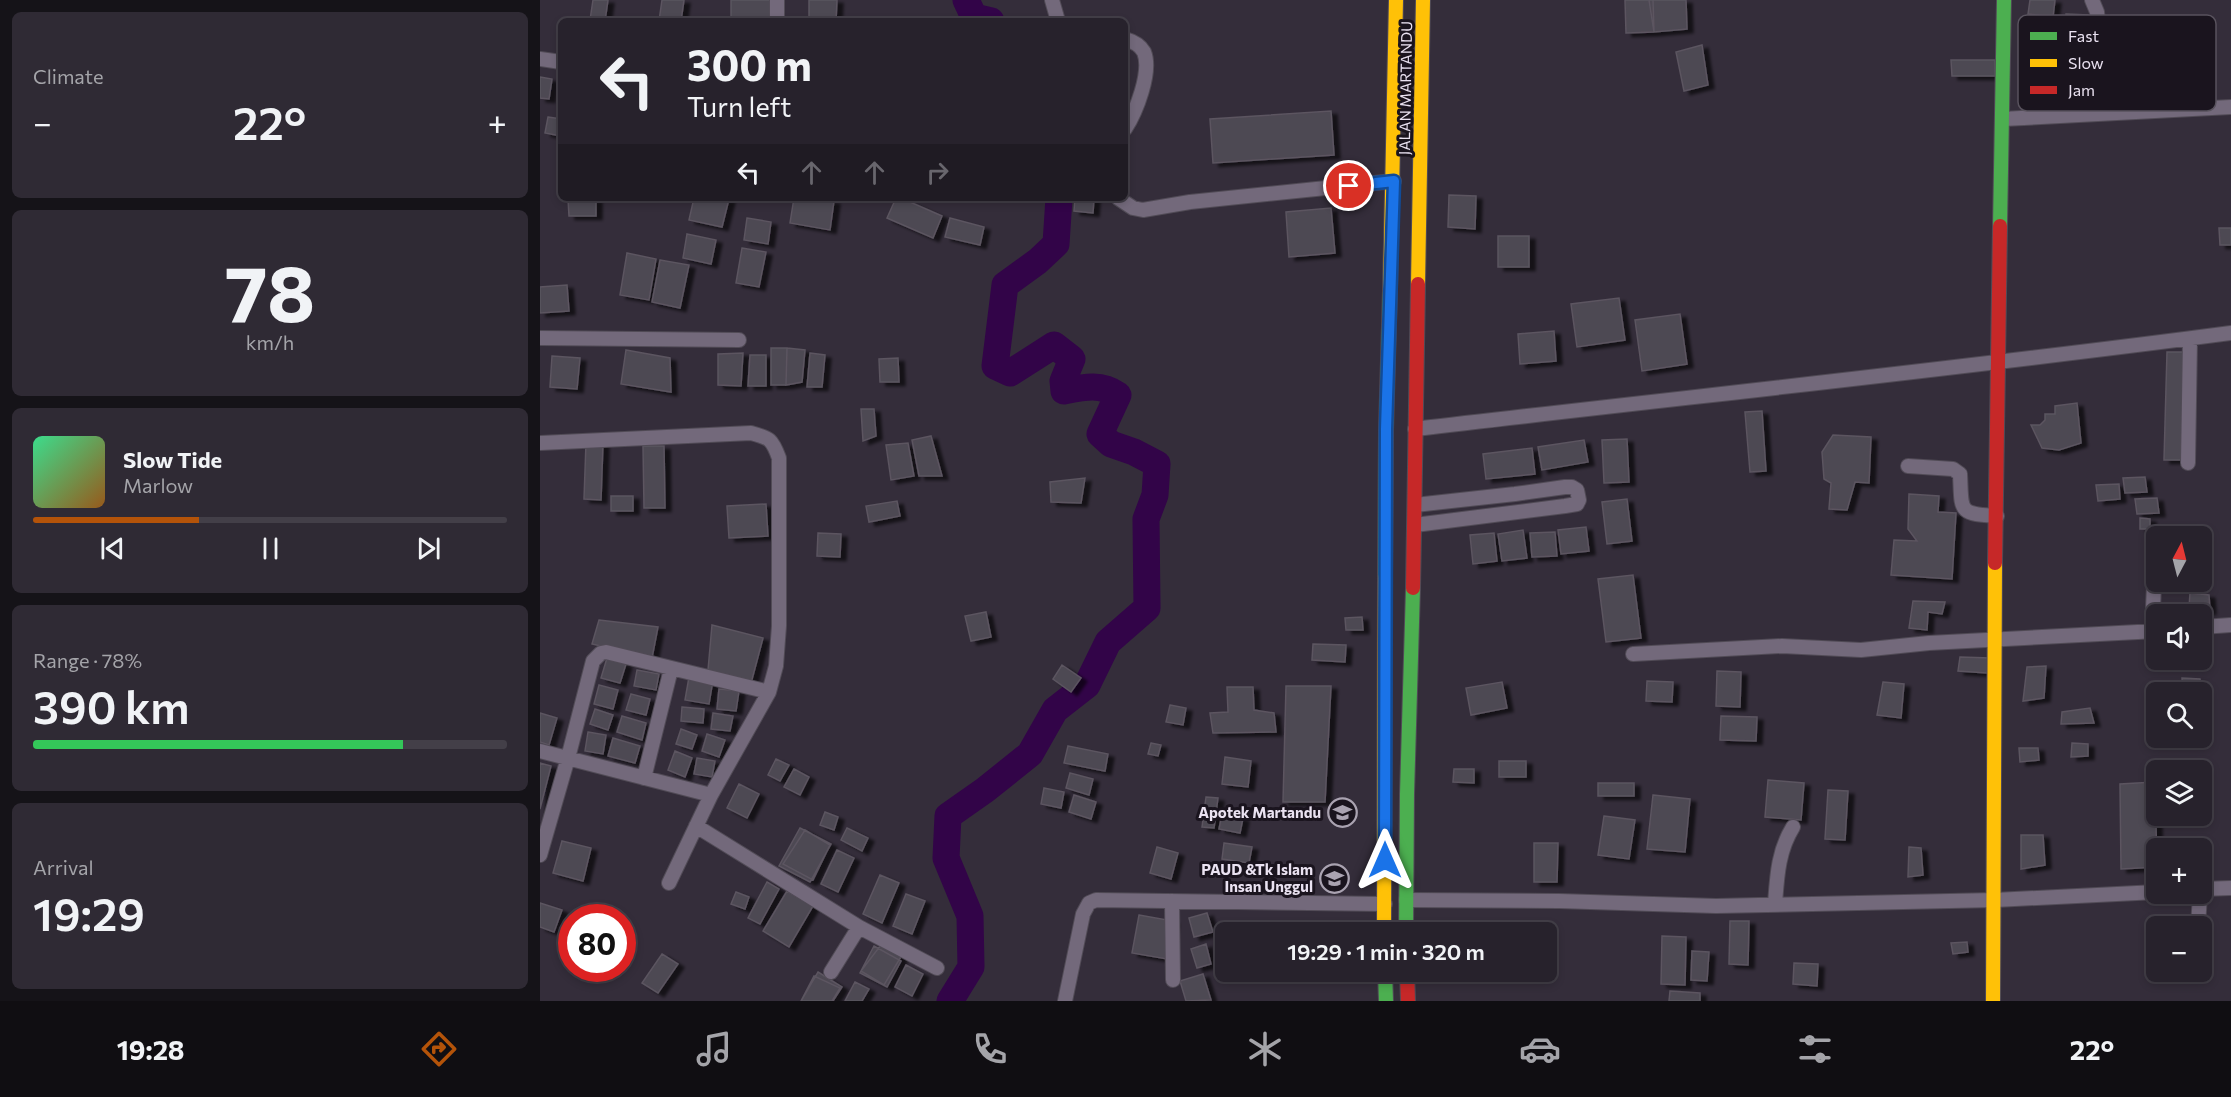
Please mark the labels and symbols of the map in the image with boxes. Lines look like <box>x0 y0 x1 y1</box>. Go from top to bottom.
legend <box>2018 15 2216 111</box>
street label: JALAN MARTANDU <box>1395 21 1415 155</box>
text: Fast <box>2068 26 2099 45</box>
text: Slow <box>2068 53 2104 72</box>
text: Jam <box>2068 80 2095 99</box>
pin <box>1323 160 1374 211</box>
north arrow <box>2146 526 2212 592</box>
school or university icon: Apotek Martandu <box>1326 796 1358 828</box>
place label: Apotek Martandu <box>1198 803 1321 821</box>
position arrow <box>1353 828 1417 892</box>
place label: PAUD &Tk Islam Insan Unggul <box>1201 860 1313 895</box>
school or university icon: PAUD &Tk Islam Insan Unggul <box>1318 862 1350 894</box>
speed limit sign: 80 <box>558 904 636 982</box>

